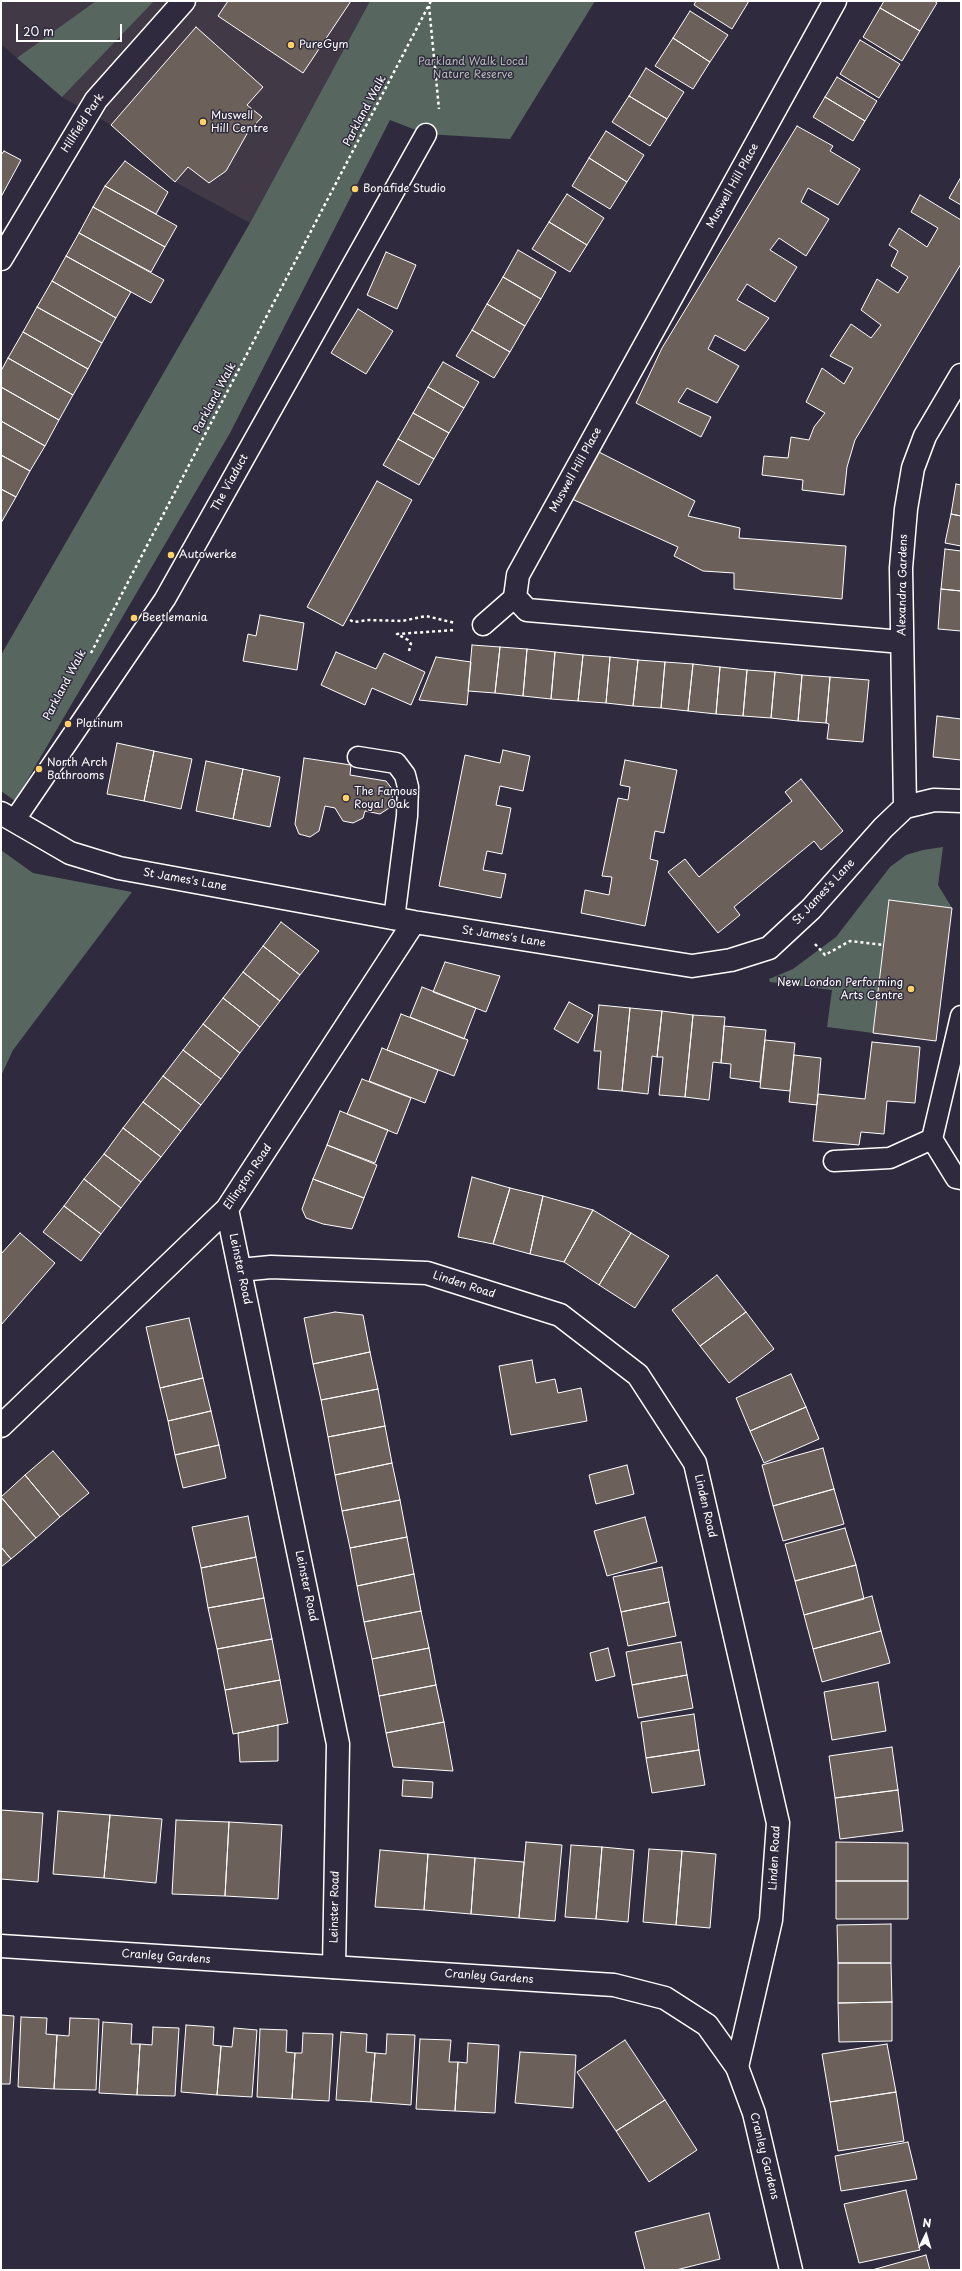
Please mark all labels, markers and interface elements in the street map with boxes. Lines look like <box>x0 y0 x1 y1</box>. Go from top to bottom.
scale bar <box>18 16 124 42</box>
text: 20 m <box>23 22 54 40</box>
place label: PureGym <box>299 38 348 52</box>
marker: PureGym <box>286 40 296 50</box>
park label: Parkland Walk Local Nature Reserve <box>418 55 528 81</box>
street label: Parkland Walk <box>341 73 389 149</box>
street label: Hillfield Park <box>59 91 107 155</box>
place label: Muswell Hill Centre <box>211 109 268 135</box>
marker: Muswell Hill Centre <box>198 117 208 127</box>
street label: Muswell Hill Place <box>704 141 762 231</box>
place label: Bonafide Studio <box>363 182 446 196</box>
marker: Bonafide Studio <box>350 184 360 194</box>
street label: Parkland Walk <box>191 360 239 436</box>
street label: Muswell Hill Place <box>547 425 605 515</box>
street label: The Viaduct <box>209 452 251 514</box>
street label: Alexandra Gardens <box>896 534 910 636</box>
place label: Autowerke <box>179 548 237 562</box>
marker: Autowerke <box>166 550 176 560</box>
place label: Beetlemania <box>142 611 207 625</box>
marker: Beetlemania <box>129 613 139 623</box>
street label: Parkland Walk <box>41 647 89 723</box>
place label: Platinum <box>76 717 123 731</box>
marker: Platinum <box>63 719 73 729</box>
place label: North Arch Bathrooms <box>47 756 107 782</box>
marker: North Arch Bathrooms <box>34 764 44 774</box>
place label: The Famous Royal Oak <box>354 785 417 811</box>
marker: The Famous Royal Oak <box>341 793 351 803</box>
street label: St James's Lane <box>790 856 858 928</box>
street label: St James's Lane <box>142 866 228 894</box>
street label: St James's Lane <box>461 924 547 950</box>
place label: New London Performing Arts Centre <box>777 976 903 1002</box>
marker: New London Performing Arts Centre <box>906 984 916 994</box>
street label: Ellington Road <box>221 1142 275 1212</box>
street label: Leinster Road <box>226 1232 254 1306</box>
street label: Linden Road <box>431 1269 497 1301</box>
street label: Linden Road <box>691 1473 719 1539</box>
street label: Leinster Road <box>292 1549 320 1623</box>
street label: Linden Road <box>767 1825 783 1891</box>
street label: Leinster Road <box>328 1871 342 1943</box>
street label: Cranley Gardens <box>121 1947 211 1967</box>
street label: Cranley Gardens <box>444 1967 534 1987</box>
street label: Cranley Gardens <box>747 2111 781 2201</box>
text: N <box>922 2214 932 2231</box>
north arrow <box>906 2215 946 2255</box>

